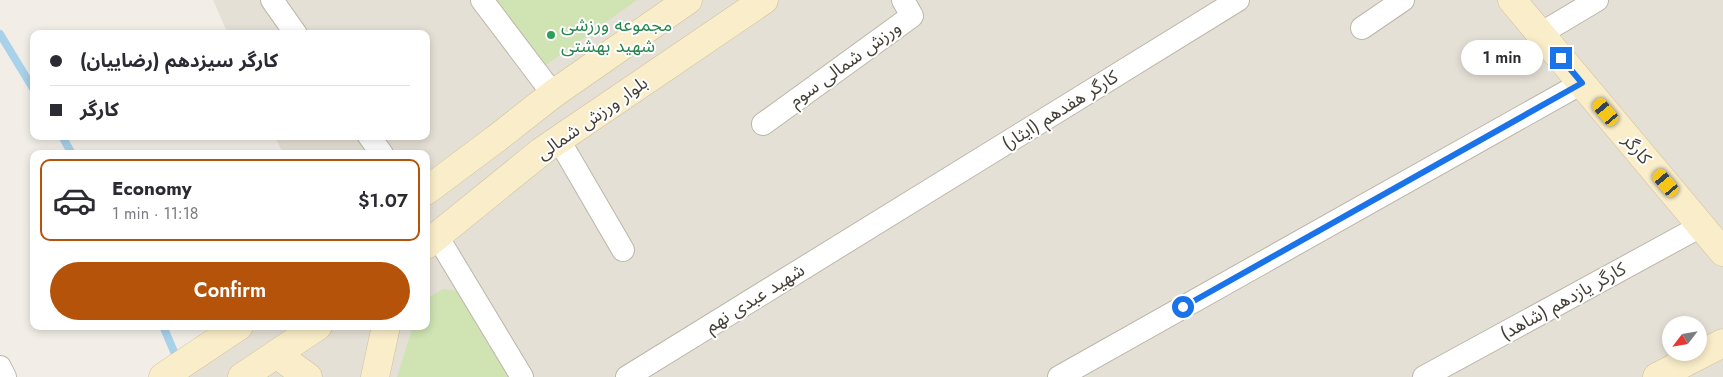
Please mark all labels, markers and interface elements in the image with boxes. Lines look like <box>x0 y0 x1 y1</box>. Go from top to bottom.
place label: مجموعه ورزشی شهید بهشتی <box>561 12 672 59</box>
street label: ورزش شمالی سوم <box>784 15 907 114</box>
marker: مجموعه ورزشی شهید بهشتی <box>545 29 557 41</box>
callout: 1 min <box>1461 40 1544 76</box>
text: 1 min <box>1483 46 1521 69</box>
text: کارگر سیزدهم (رضاییان) <box>80 47 278 74</box>
route end <box>1550 47 1572 69</box>
street label: کارگر هفدهم (ایثار) <box>997 64 1124 156</box>
street label: بلوار ورزش شمالی <box>531 70 653 166</box>
text: کارگر <box>80 96 119 123</box>
car <box>1590 96 1621 128</box>
street label: کارگر <box>1616 127 1658 170</box>
car <box>1650 167 1681 199</box>
text: Economy <box>112 175 192 202</box>
icon: car <box>52 178 97 223</box>
text: $1.07 <box>358 187 408 214</box>
text: 1 min · 11:18 <box>112 202 199 225</box>
street label: کارگر یازدهم (شاهد) <box>1495 255 1631 346</box>
street label: شهید عبدی نهم <box>700 257 810 339</box>
button: Confirm <box>50 262 410 320</box>
route start <box>1172 296 1194 318</box>
north arrow <box>1662 316 1708 361</box>
map controls <box>1662 316 1707 361</box>

